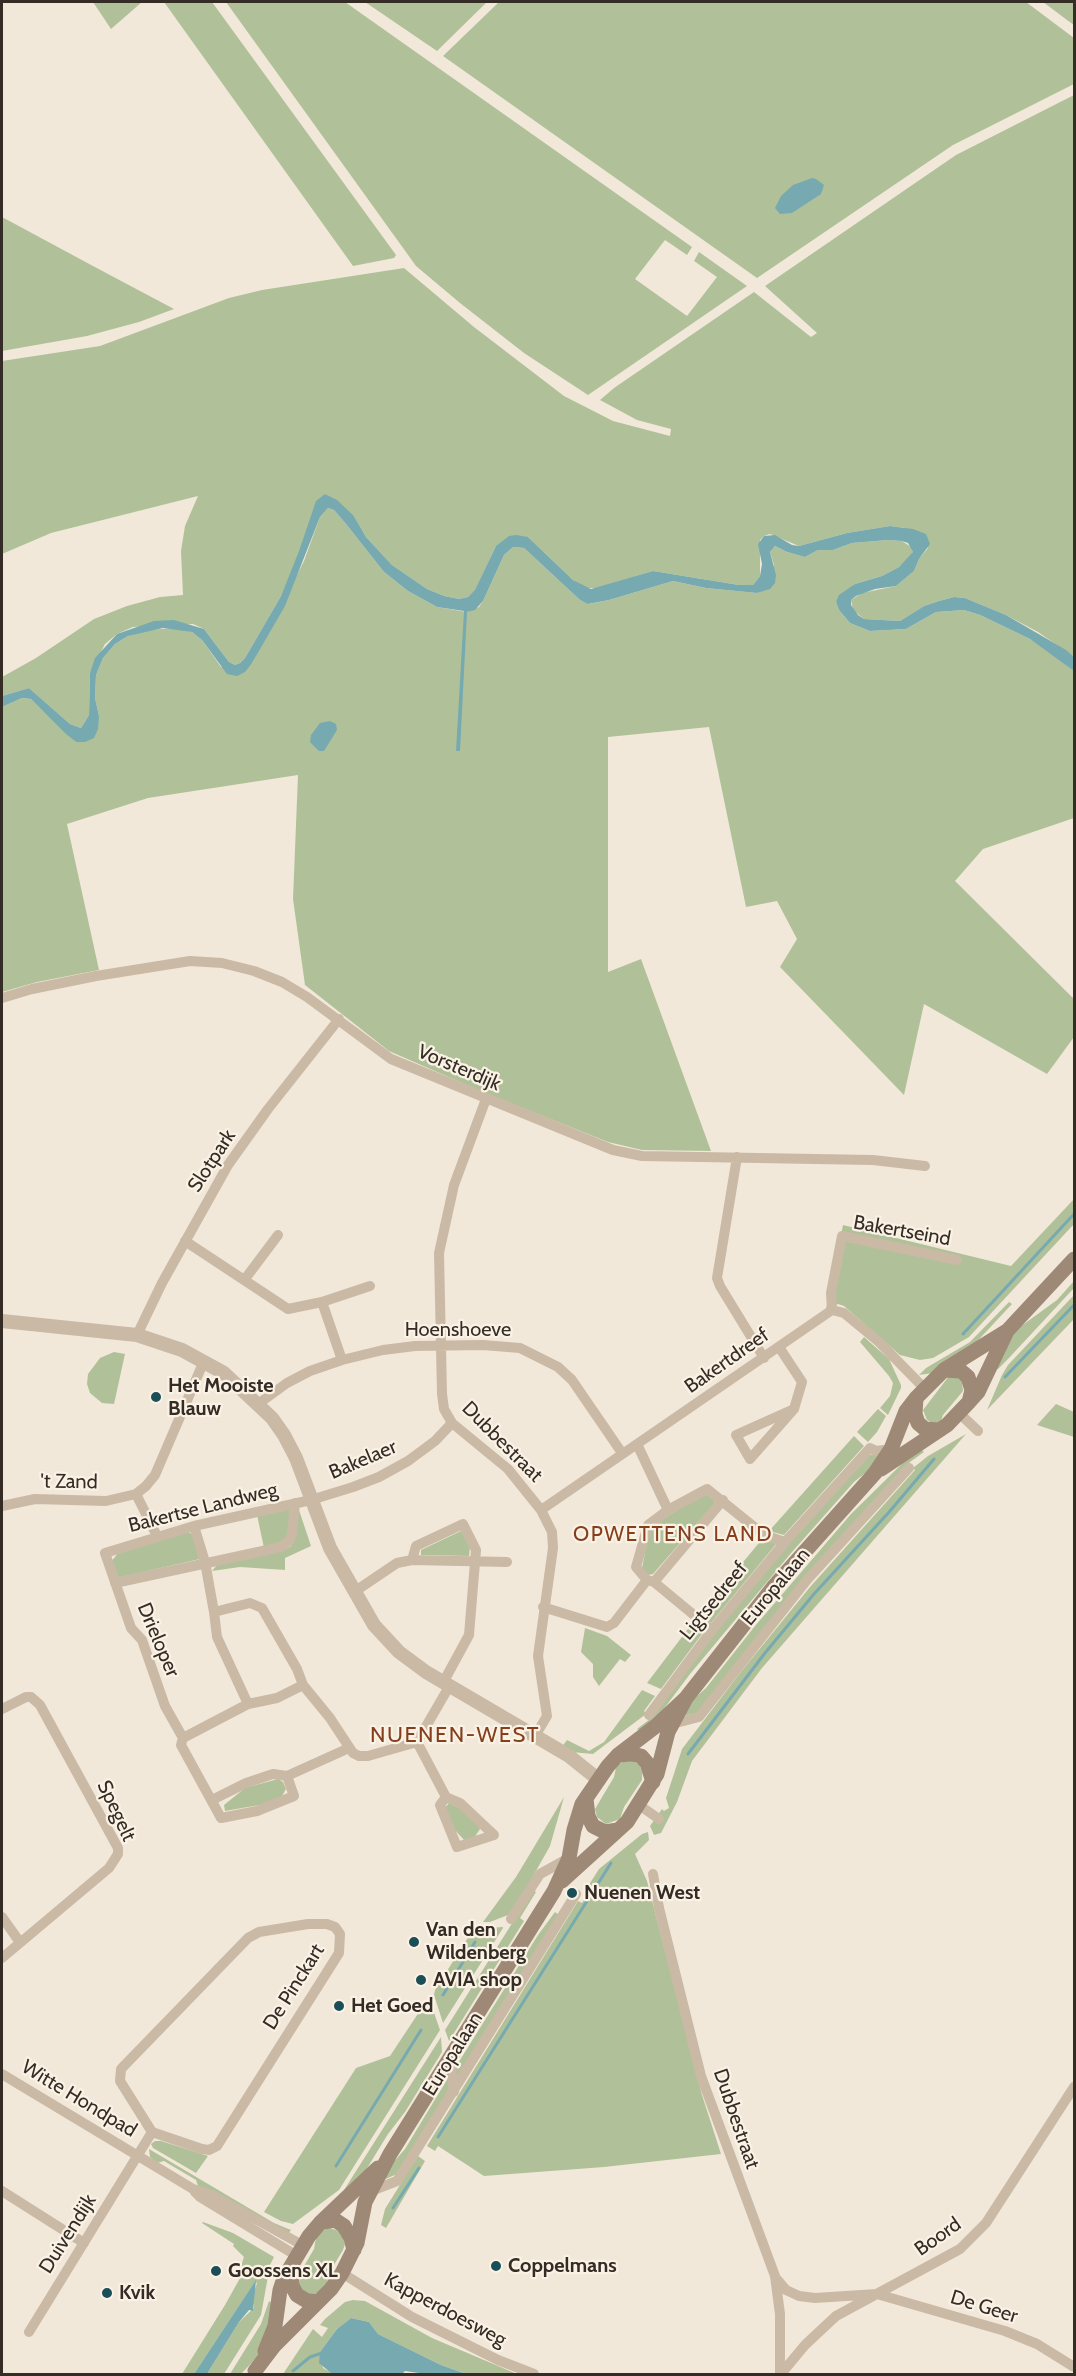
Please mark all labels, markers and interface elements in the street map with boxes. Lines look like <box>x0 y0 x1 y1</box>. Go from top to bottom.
street label: Vorsterdijk <box>414 1040 504 1096</box>
street label: Slotpark <box>183 1125 241 1197</box>
street label: Bakertseind <box>851 1211 953 1251</box>
street label: Hoenshoeve <box>405 1318 511 1342</box>
street label: Bakertdreef <box>680 1323 774 1399</box>
place label: Het Mooiste Blauw <box>168 1374 274 1421</box>
marker: Het Mooiste Blauw <box>149 1390 163 1404</box>
street label: Dubbestraat <box>457 1397 547 1487</box>
street label: Bakelaer <box>326 1435 400 1485</box>
street label: 't Zand <box>40 1470 98 1494</box>
street label: Bakertse Landweg <box>126 1478 280 1538</box>
district label: OPWETTENS LAND <box>573 1522 773 1548</box>
street label: Europalaan <box>737 1543 815 1631</box>
street label: Ligtsedreef <box>675 1557 753 1645</box>
street label: Drieloper <box>132 1599 184 1681</box>
district label: NUENEN-WEST <box>370 1723 540 1749</box>
street label: Spegelt <box>91 1777 141 1845</box>
place label: Nuenen West <box>584 1881 700 1905</box>
marker: Nuenen West <box>565 1886 579 1900</box>
place label: Van den Wildenberg <box>426 1918 526 1965</box>
marker: Van den Wildenberg <box>407 1935 421 1949</box>
street label: De Pinckart <box>258 1940 330 2034</box>
place label: AVIA shop <box>433 1968 522 1992</box>
marker: AVIA shop <box>414 1973 428 1987</box>
place label: Het Goed <box>351 1994 433 2018</box>
marker: Het Goed <box>332 1999 346 2013</box>
street label: Europalaan <box>418 2008 488 2100</box>
street label: Witte Hondpad <box>17 2055 141 2143</box>
street label: Dubbestraat <box>708 2066 764 2172</box>
street label: Duivendijk <box>34 2190 102 2278</box>
street label: Boord <box>910 2213 966 2261</box>
place label: Coppelmans <box>508 2254 617 2278</box>
place label: Goossens XL <box>228 2259 338 2283</box>
marker: Coppelmans <box>489 2259 503 2273</box>
marker: Goossens XL <box>209 2264 223 2278</box>
street label: Kapperdoesweg <box>380 2268 510 2352</box>
place label: Kvik <box>119 2281 155 2305</box>
street label: De Geer <box>947 2285 1021 2329</box>
marker: Kvik <box>100 2286 114 2300</box>

